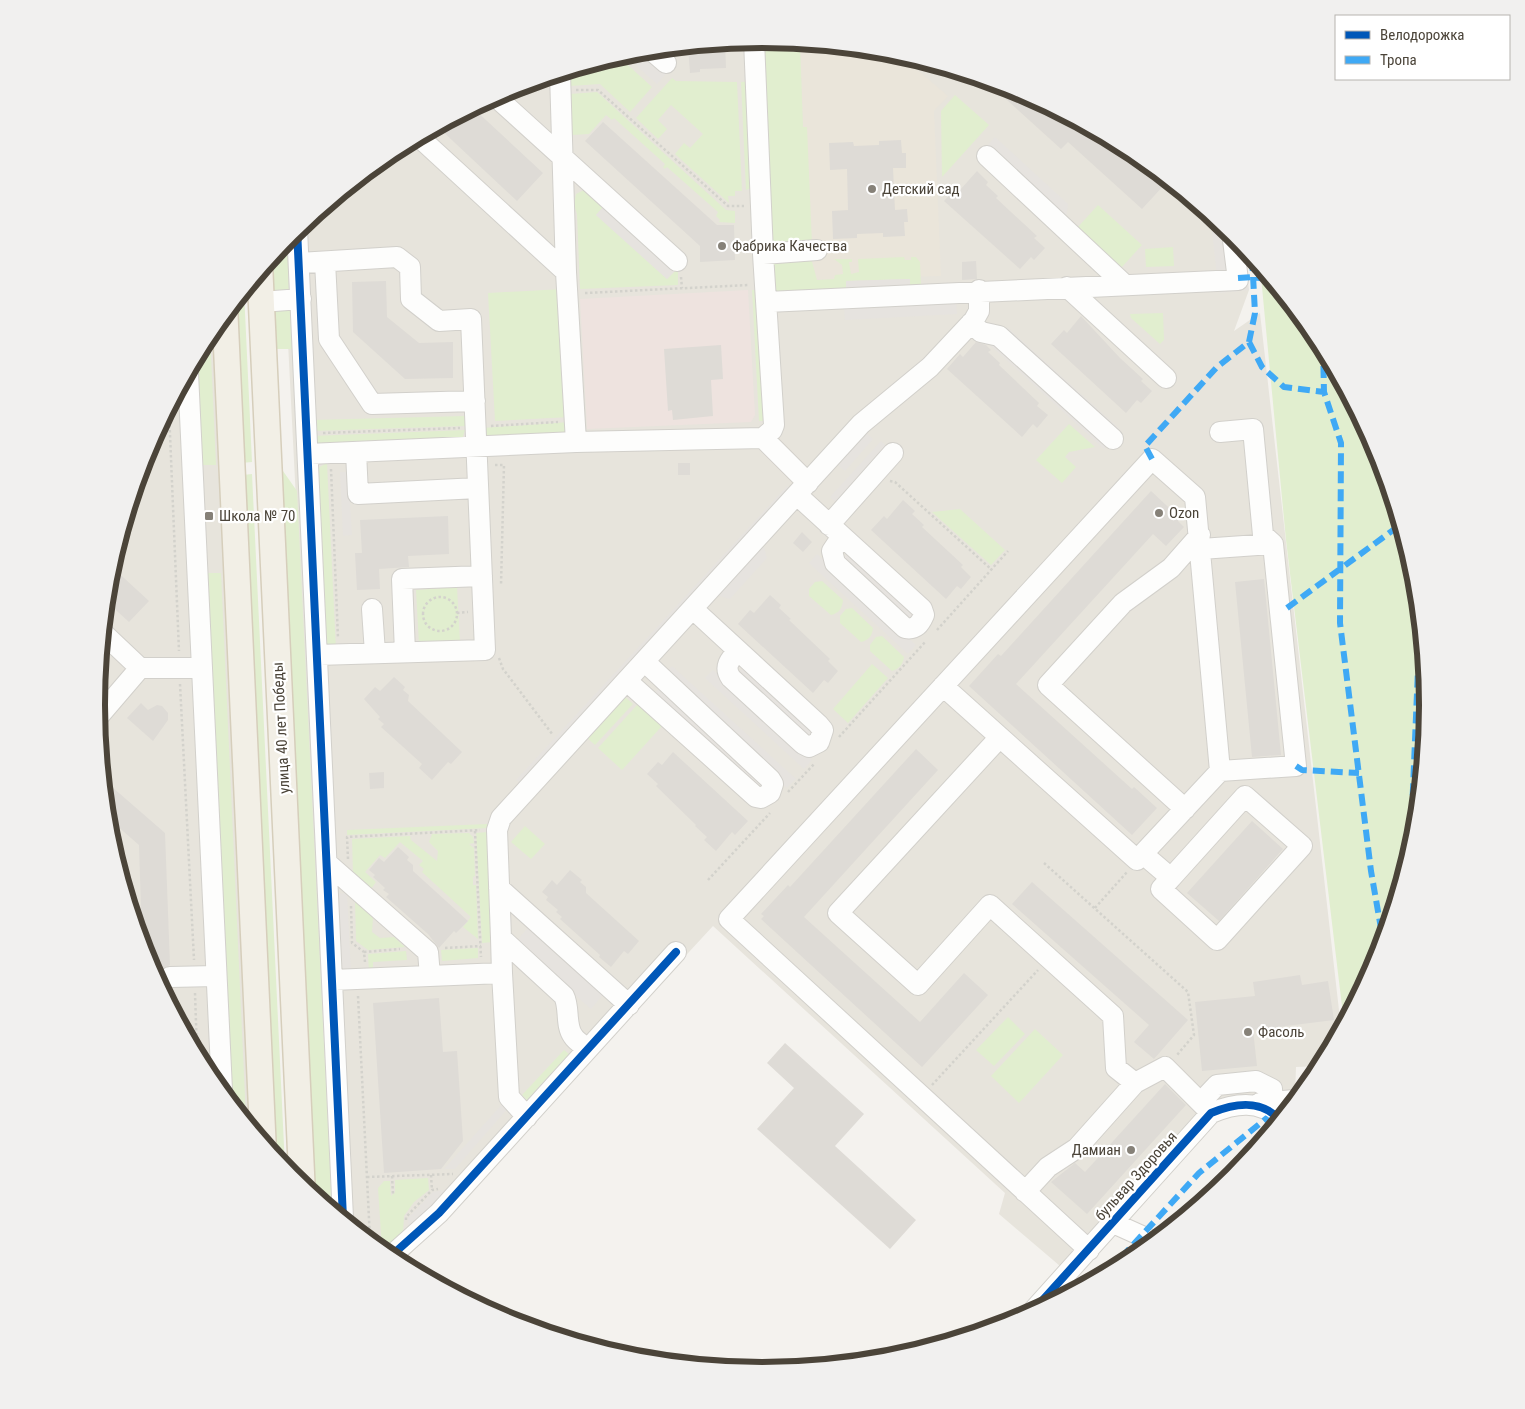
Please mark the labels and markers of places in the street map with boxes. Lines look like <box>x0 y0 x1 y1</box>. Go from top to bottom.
place label: Детский сад <box>882 180 960 198</box>
marker: Детский сад <box>866 183 878 195</box>
place label: Фабрика Качества <box>732 237 847 255</box>
marker: Фабрика Качества <box>716 240 728 252</box>
place label: Ozon <box>1169 504 1199 522</box>
place label: Школа № 70 <box>219 507 296 525</box>
marker: Ozon <box>1153 507 1165 519</box>
marker: Школа № 70 <box>203 510 215 522</box>
place label: Фасоль <box>1258 1023 1305 1041</box>
marker: Фасоль <box>1242 1026 1254 1038</box>
place label: Дамиан <box>1072 1141 1121 1159</box>
marker: Дамиан <box>1125 1144 1137 1156</box>

